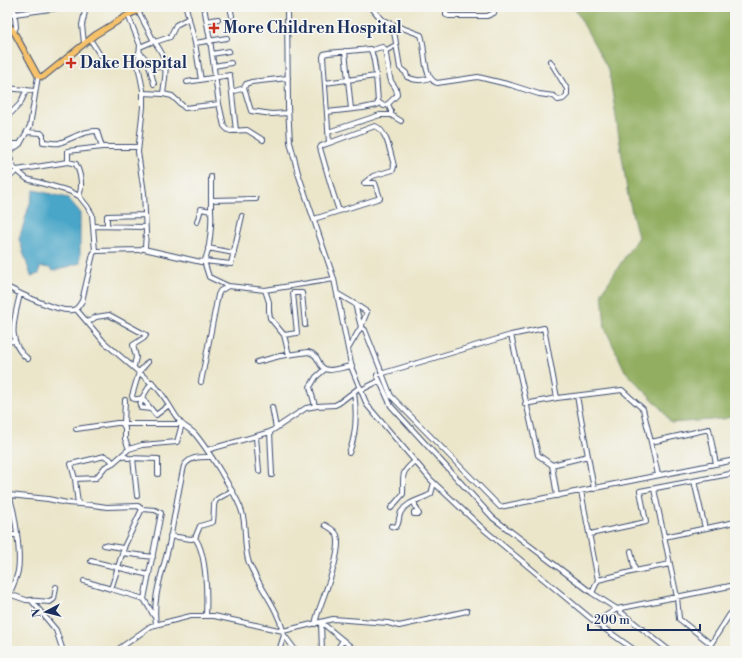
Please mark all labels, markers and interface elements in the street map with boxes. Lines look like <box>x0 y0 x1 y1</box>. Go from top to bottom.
place label: More Children Hospital <box>223 18 403 38</box>
marker: More Children Hospital <box>208 22 220 34</box>
place label: Dake Hospital <box>80 53 188 73</box>
marker: Dake Hospital <box>65 57 77 69</box>
north arrow <box>26 592 66 632</box>
scale bar <box>588 606 700 632</box>
text: N <box>30 608 45 618</box>
text: 200 m <box>594 613 630 628</box>

